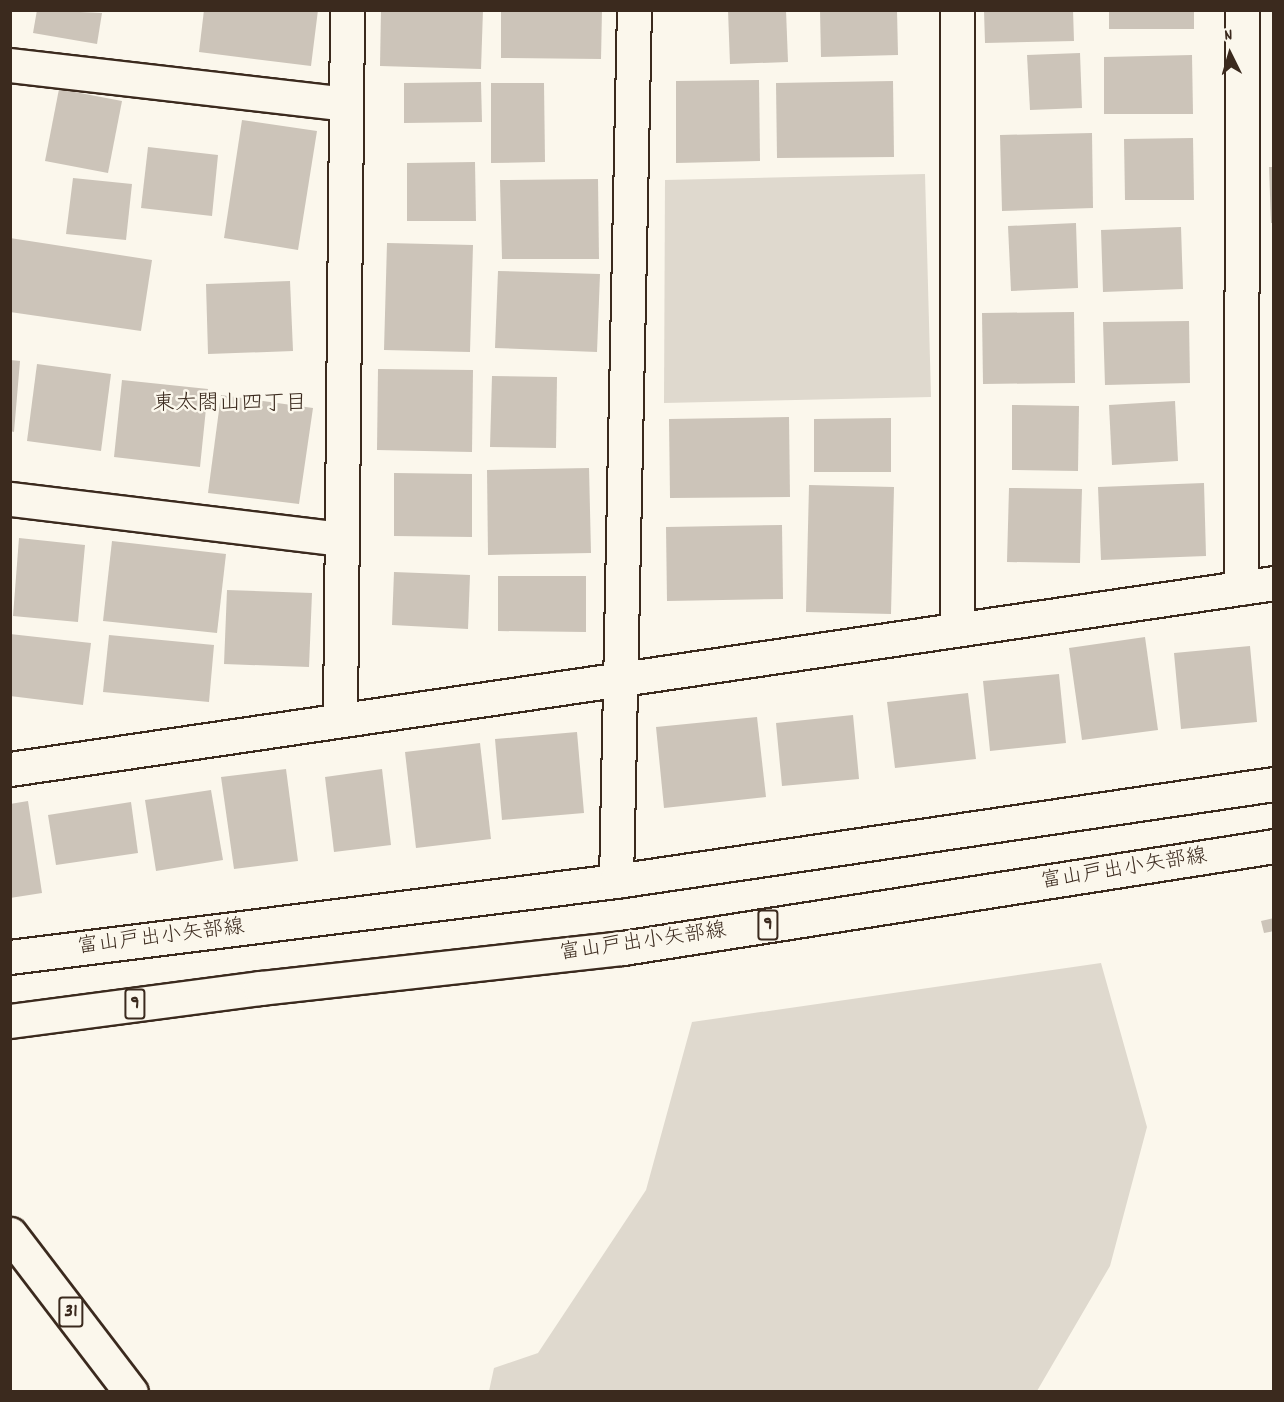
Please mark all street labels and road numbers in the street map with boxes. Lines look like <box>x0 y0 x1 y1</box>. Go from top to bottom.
street label: 富山戸出小矢部線 <box>1039 844 1209 896</box>
road number: 9 <box>756 908 780 942</box>
street label: 富山戸出小矢部線 <box>76 915 246 961</box>
street label: 富山戸出小矢部線 <box>558 919 728 967</box>
road number: 9 <box>123 987 147 1021</box>
road number: 31 <box>58 1295 84 1329</box>

